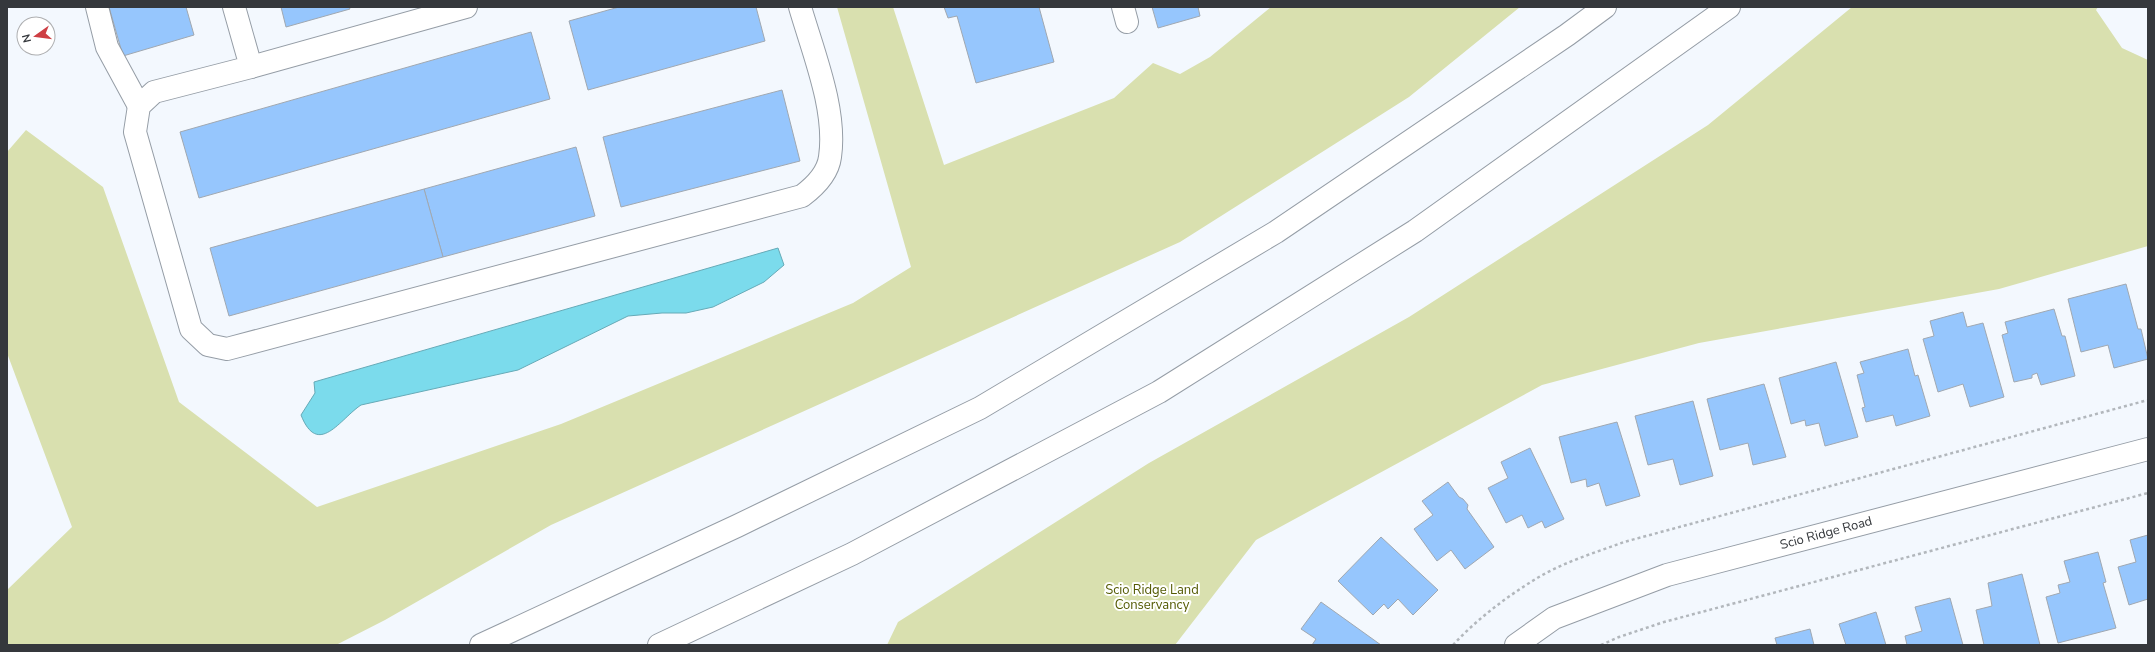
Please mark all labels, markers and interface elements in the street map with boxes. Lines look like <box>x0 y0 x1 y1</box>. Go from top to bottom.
north arrow <box>16 16 56 56</box>
text: N <box>19 32 35 44</box>
street label: Scio Ridge Road <box>1778 512 1874 554</box>
park label: Scio Ridge Land Conservancy <box>1105 581 1199 614</box>

